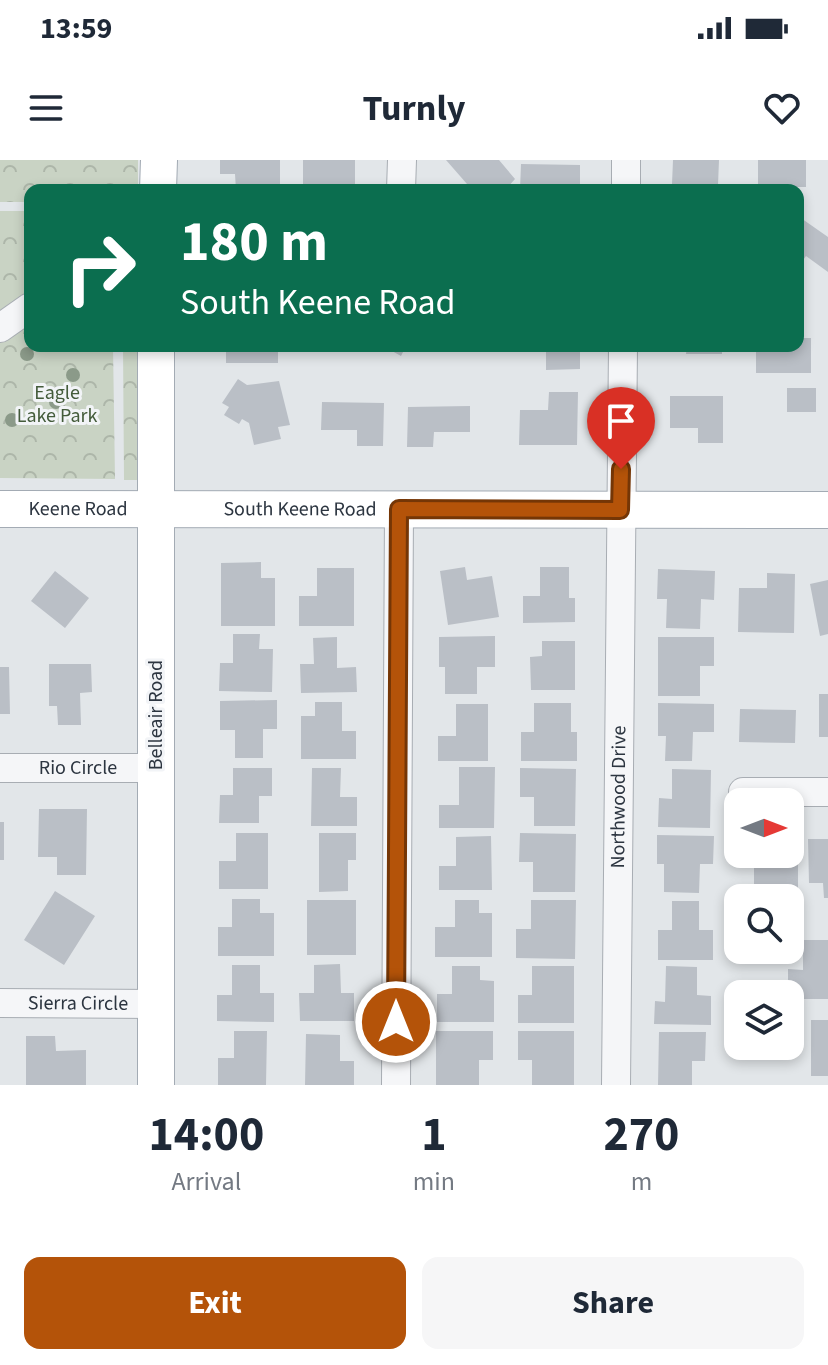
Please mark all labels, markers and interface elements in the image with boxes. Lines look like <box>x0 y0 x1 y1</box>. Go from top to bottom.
text: 13:59 <box>40 7 112 50</box>
text: Turnly <box>363 83 465 134</box>
icon: menu <box>24 86 68 130</box>
icon: heart <box>760 86 804 130</box>
text: 180 m <box>180 203 328 282</box>
icon: right <box>48 216 152 320</box>
text: South Keene Road <box>180 277 456 328</box>
park label: Eagle Lake Park <box>17 379 97 430</box>
pin <box>587 387 655 469</box>
icon: arrive <box>599 399 643 443</box>
street label: Keene Road <box>28 495 128 523</box>
street label: South Keene Road <box>223 495 377 523</box>
street label: Belleair Road <box>142 660 170 770</box>
street label: Northwood Drive <box>604 725 633 869</box>
street label: Rio Circle <box>39 754 117 782</box>
north arrow <box>724 788 804 868</box>
map controls <box>724 788 804 1060</box>
button: search <box>724 884 804 964</box>
position arrow <box>354 980 438 1064</box>
button: layers <box>724 980 804 1060</box>
street label: Sierra Circle <box>28 989 128 1018</box>
text: 14:00 <box>148 1101 264 1169</box>
text: 1 <box>421 1101 447 1169</box>
text: 270 <box>603 1101 679 1169</box>
text: Arrival <box>171 1163 241 1200</box>
text: min <box>413 1163 455 1200</box>
text: m <box>631 1163 652 1200</box>
button: Exit <box>24 1257 406 1349</box>
button: Share <box>422 1257 804 1349</box>

